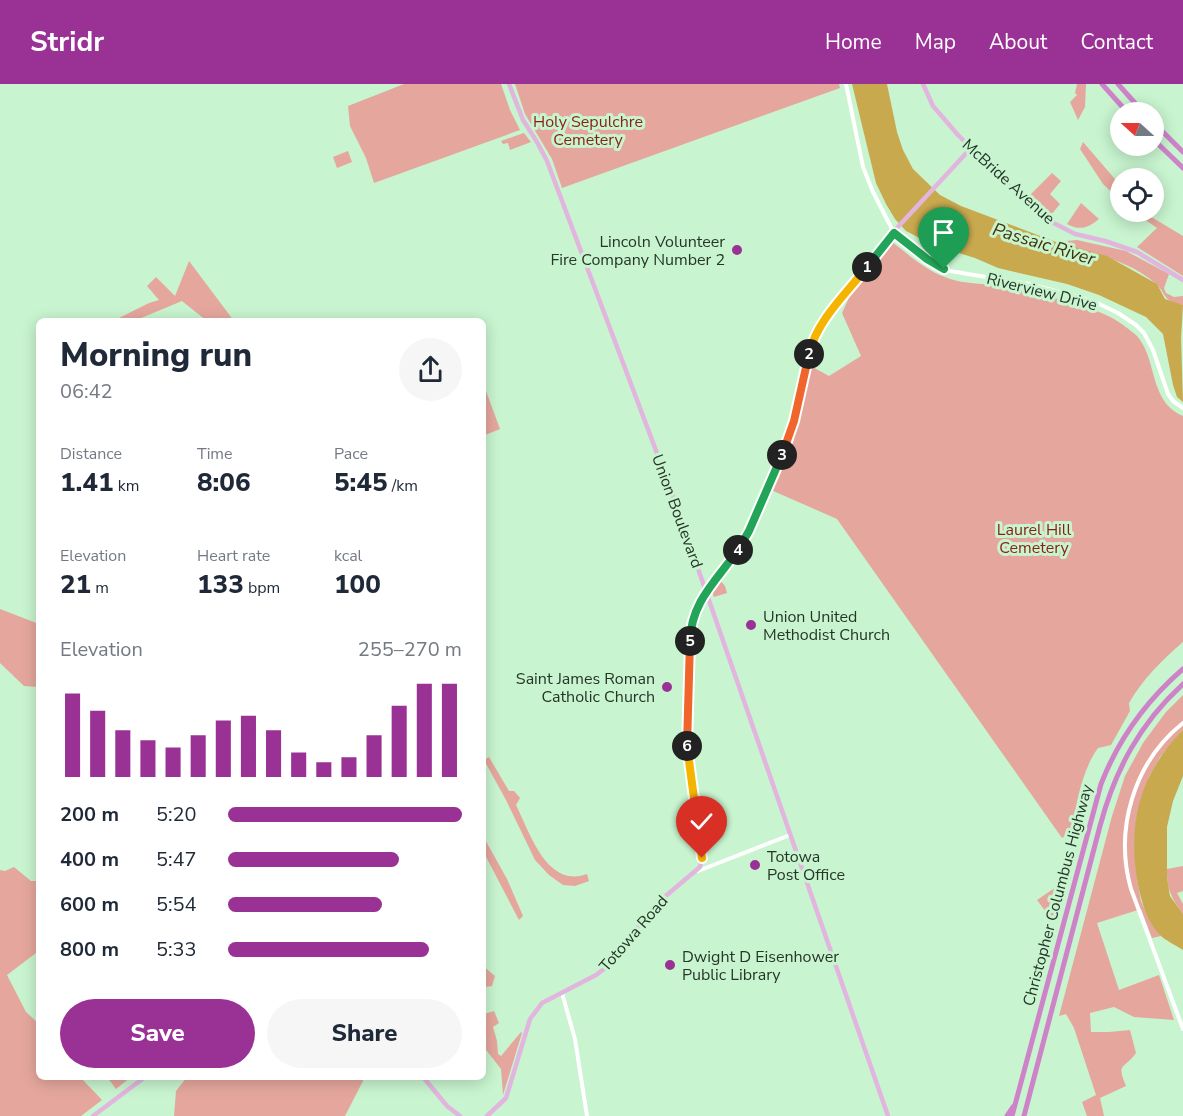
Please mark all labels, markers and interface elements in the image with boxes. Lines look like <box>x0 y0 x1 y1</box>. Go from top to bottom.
text: Stridr <box>30 23 104 61</box>
text: Home <box>825 28 882 56</box>
text: Map <box>915 28 956 56</box>
text: About <box>989 28 1047 56</box>
text: Contact <box>1080 28 1153 56</box>
north arrow <box>1110 102 1164 156</box>
map controls <box>1110 102 1164 222</box>
park label: Holy Sepulchre Cemetery <box>533 111 643 151</box>
street label: McBride Avenue <box>957 134 1059 229</box>
button: locate <box>1110 168 1164 222</box>
pin <box>918 207 969 269</box>
icon: arrive <box>927 216 960 249</box>
water label: Passaic River <box>990 217 1099 271</box>
place label: Lincoln Volunteer Fire Company Number 2 <box>551 231 725 271</box>
marker: Lincoln Volunteer Fire Company Number 2 <box>730 243 744 257</box>
pin: 1 <box>852 252 882 282</box>
text: 1 <box>862 256 872 278</box>
street label: Riverview Drive <box>984 268 1099 316</box>
text: Morning run <box>60 333 252 378</box>
button: share <box>399 338 462 401</box>
pin: 2 <box>794 339 824 369</box>
text: 2 <box>804 343 814 365</box>
text: 06:42 <box>60 378 113 405</box>
pin: 3 <box>767 440 797 470</box>
text: Distance <box>60 443 122 465</box>
text: Time <box>197 443 233 465</box>
text: Pace <box>334 443 368 465</box>
text: 3 <box>777 444 787 466</box>
street label: Union Boulevard <box>646 451 708 571</box>
text: 1.41 <box>60 465 114 500</box>
text: 8:06 <box>197 465 251 500</box>
text: 5:45 <box>334 465 388 500</box>
text: km <box>114 475 139 497</box>
text: /km <box>388 475 418 497</box>
park label: Laurel Hill Cemetery <box>997 519 1072 559</box>
pin: 4 <box>723 535 753 565</box>
text: 4 <box>733 539 743 561</box>
text: Elevation <box>60 545 126 567</box>
text: Heart rate <box>197 545 270 567</box>
text: kcal <box>334 545 362 567</box>
text: 21 <box>60 567 91 602</box>
text: 133 <box>197 567 244 602</box>
text: 100 <box>334 567 381 602</box>
text: m <box>91 577 109 599</box>
text: bpm <box>244 577 280 599</box>
place label: Union United Methodist Church <box>763 606 890 646</box>
marker: Union United Methodist Church <box>744 618 758 632</box>
pin: 5 <box>675 626 705 656</box>
text: 5 <box>685 630 695 652</box>
text: Elevation <box>60 636 143 663</box>
text: 255–270 m <box>358 636 462 663</box>
place label: Saint James Roman Catholic Church <box>516 668 655 708</box>
marker: Saint James Roman Catholic Church <box>660 680 674 694</box>
pin: 6 <box>672 731 702 761</box>
text: 6 <box>682 735 692 757</box>
street label: Christopher Columbus Highway <box>1018 781 1098 1009</box>
pin <box>676 796 727 858</box>
text: 200 m <box>60 801 119 828</box>
text: 5:20 <box>156 801 197 828</box>
icon: check <box>685 805 718 838</box>
text: 400 m <box>60 846 119 873</box>
text: 5:47 <box>156 846 197 873</box>
place label: Totowa Post Office <box>767 846 845 886</box>
marker: Totowa Post Office <box>748 858 762 872</box>
text: 600 m <box>60 891 119 918</box>
text: 5:54 <box>156 891 197 918</box>
street label: Totowa Road <box>594 891 673 977</box>
text: 800 m <box>60 936 119 963</box>
text: 5:33 <box>156 936 197 963</box>
place label: Dwight D Eisenhower Public Library <box>682 946 839 986</box>
marker: Dwight D Eisenhower Public Library <box>663 958 677 972</box>
button: Save <box>60 999 255 1068</box>
button: Share <box>267 999 462 1068</box>

